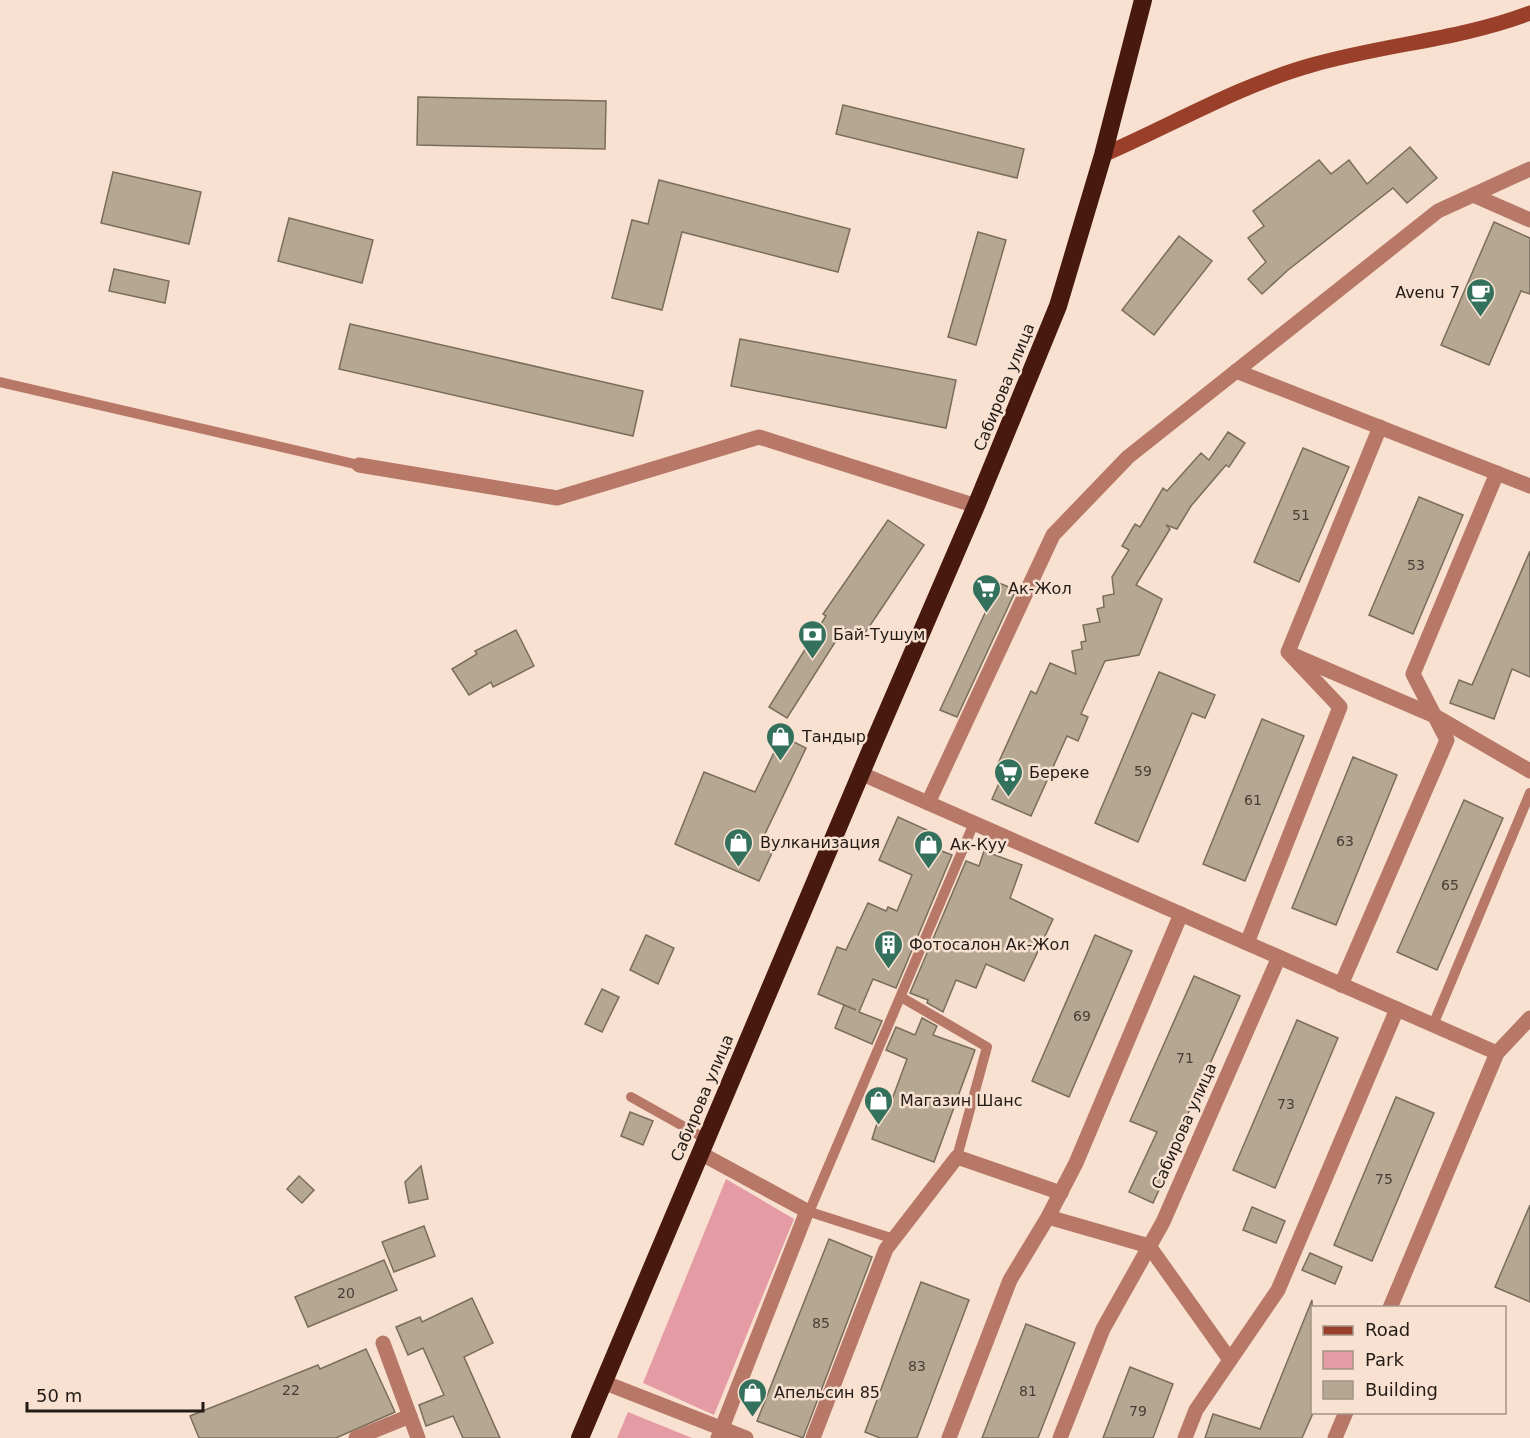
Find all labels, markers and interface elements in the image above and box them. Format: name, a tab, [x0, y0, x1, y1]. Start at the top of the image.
cafe icon: Avenu 7	[1465, 276, 1497, 318]
place label: Avenu 7	[1395, 283, 1460, 302]
street label: Сабирова улица	[970, 320, 1038, 454]
house number: 51	[1292, 507, 1310, 523]
house number: 53	[1407, 557, 1425, 573]
supermarket icon: Ак-Жол	[971, 572, 1003, 614]
place label: Ак-Жол	[1008, 579, 1072, 598]
bank icon: Бай-Тушум	[796, 618, 828, 660]
place label: Бай-Тушум	[833, 625, 925, 644]
shop icon: Тандыр	[765, 720, 797, 762]
place label: Тандыр	[801, 727, 866, 746]
supermarket icon: Береке	[992, 756, 1024, 798]
place label: Береке	[1029, 763, 1089, 782]
house number: 59	[1134, 763, 1152, 779]
house number: 61	[1244, 792, 1262, 808]
shop icon: Вулканизация	[723, 826, 755, 868]
shop icon: Ак-Куу	[913, 828, 945, 870]
place label: Вулканизация	[760, 833, 880, 852]
house number: 63	[1336, 833, 1354, 849]
place label: Ак-Куу	[950, 835, 1007, 854]
house number: 65	[1441, 877, 1459, 893]
building icon: Фотосалон Ак-Жол	[872, 928, 904, 970]
place label: Фотосалон Ак-Жол	[909, 935, 1069, 954]
house number: 69	[1073, 1008, 1091, 1024]
street label: Сабирова улица	[667, 1032, 737, 1164]
house number: 71	[1176, 1050, 1194, 1066]
street label: Сабирова улица	[1148, 1060, 1220, 1192]
shop icon: Магазин Шанс	[863, 1084, 895, 1126]
place label: Магазин Шанс	[900, 1091, 1022, 1110]
house number: 73	[1277, 1096, 1295, 1112]
house number: 75	[1375, 1171, 1393, 1187]
house number: 20	[337, 1285, 355, 1301]
legend	[1311, 1306, 1506, 1414]
house number: 85	[812, 1315, 830, 1331]
text: Road	[1365, 1319, 1410, 1340]
text: Park	[1365, 1349, 1404, 1370]
house number: 83	[908, 1358, 926, 1374]
scale bar	[27, 1375, 202, 1413]
shop icon: Апельсин 85	[737, 1376, 769, 1418]
text: Building	[1365, 1379, 1438, 1400]
house number: 22	[282, 1382, 300, 1398]
place label: Апельсин 85	[774, 1383, 880, 1402]
house number: 81	[1019, 1383, 1037, 1399]
text: 50 m	[36, 1385, 82, 1406]
house number: 79	[1129, 1403, 1147, 1419]

